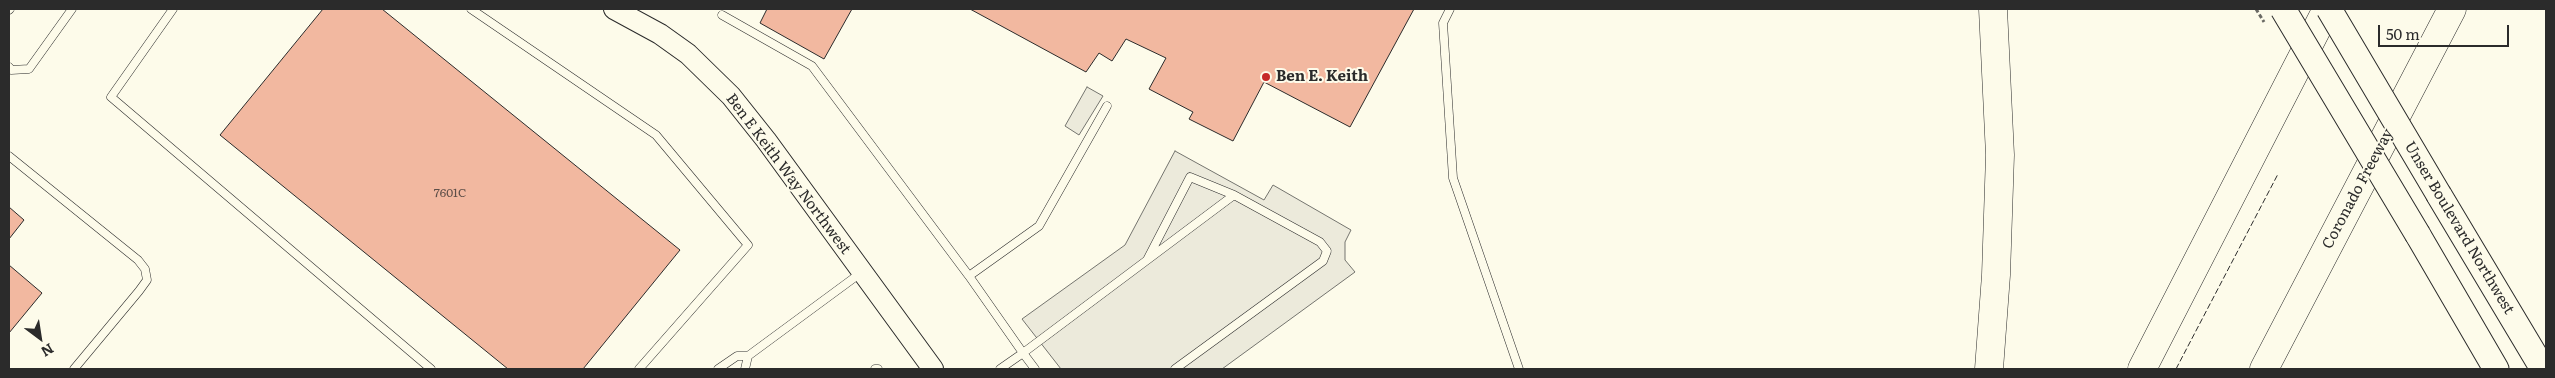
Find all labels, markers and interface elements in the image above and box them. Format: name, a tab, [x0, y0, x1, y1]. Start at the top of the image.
scale bar	[2380, 15, 2511, 47]
text: 50 m	[2386, 22, 2420, 45]
place label: Ben E. Keith	[1276, 68, 1368, 86]
marker: Ben E. Keith	[1260, 71, 1272, 83]
street label: Ben E Keith Way Northwest	[722, 90, 854, 258]
street label: Coronado Freeway	[2319, 126, 2397, 252]
street label: Unser Boulevard Northwest	[2400, 138, 2518, 318]
house number: 7601C	[434, 186, 466, 200]
north arrow	[15, 313, 65, 363]
text: N	[38, 339, 58, 362]

